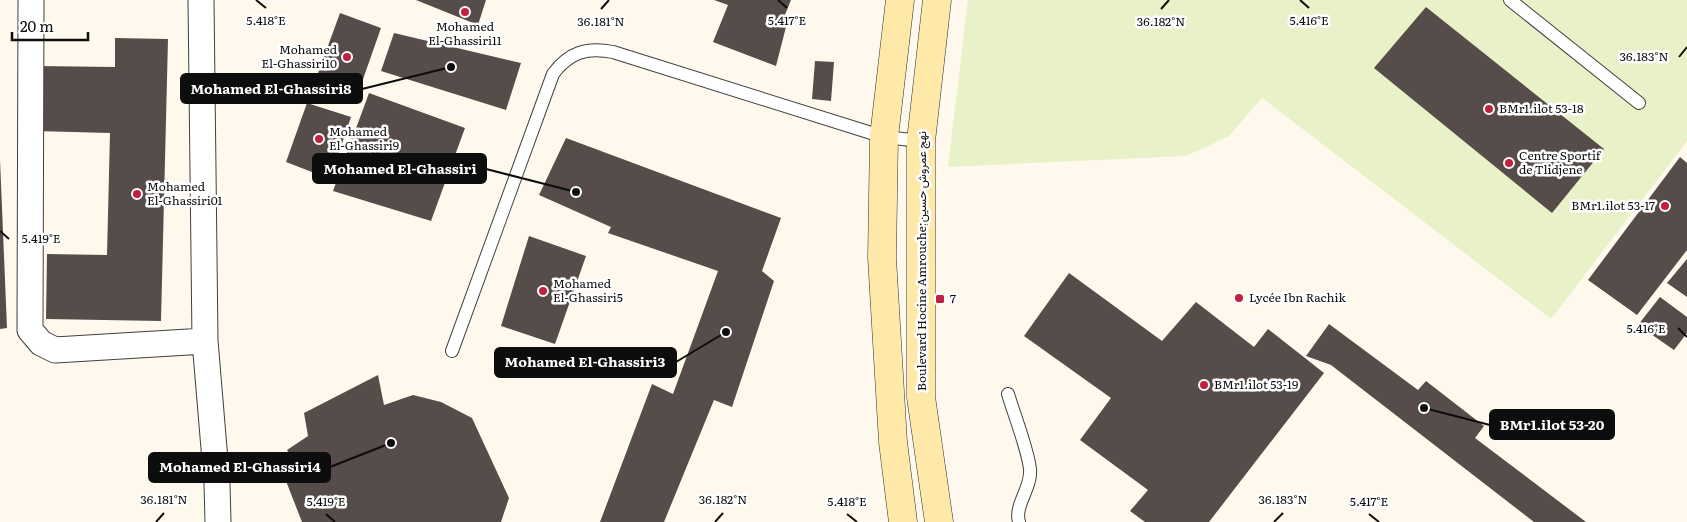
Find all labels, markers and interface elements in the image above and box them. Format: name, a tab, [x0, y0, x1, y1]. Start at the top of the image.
marker: Mohamed El-Ghassiri11	[459, 6, 471, 18]
scale bar	[12, 10, 89, 42]
text: 5.418°E	[246, 11, 286, 29]
text: 5.417°E	[768, 11, 807, 29]
text: 5.416°E	[1289, 11, 1329, 29]
text: 36.181°N	[577, 12, 625, 30]
text: 36.182°N	[1137, 12, 1185, 30]
text: 20 m	[20, 14, 54, 37]
place label: Mohamed El-Ghassiri11	[428, 17, 502, 49]
place label: Mohamed El-Ghassiri10	[262, 40, 338, 72]
text: 36.183°N	[1620, 47, 1668, 65]
marker: Mohamed El-Ghassiri10	[341, 51, 353, 63]
callout: Mohamed El-Ghassiri8	[181, 74, 362, 103]
text: Mohamed El-Ghassiri8	[190, 78, 352, 98]
place label: BMr1.ilot 53-18	[1499, 99, 1584, 117]
marker: BMr1.ilot 53-18	[1483, 103, 1495, 115]
place label: Mohamed El-Ghassiri9	[329, 122, 399, 154]
street label: Boulevard Hocine Amrouche;نهج عمروش حسين	[912, 131, 931, 391]
marker: Mohamed El-Ghassiri9	[313, 133, 325, 145]
place label: Centre Sportif de Tlidjene	[1519, 146, 1602, 178]
callout: Mohamed El-Ghassiri	[313, 154, 486, 183]
marker: Centre Sportif de Tlidjene	[1503, 157, 1515, 169]
text: Mohamed El-Ghassiri	[324, 158, 477, 178]
place label: Mohamed El-Ghassiri01	[147, 177, 223, 209]
marker: Mohamed El-Ghassiri01	[131, 188, 143, 200]
place label: BMr1.ilot 53-17	[1571, 196, 1655, 214]
marker: BMr1.ilot 53-17	[1659, 200, 1671, 212]
text: 5.419°E	[22, 229, 61, 247]
place label: Mohamed El-Ghassiri5	[553, 274, 623, 306]
marker: Mohamed El-Ghassiri5	[537, 285, 549, 297]
place label: Lycée Ibn Rachik	[1249, 288, 1346, 306]
place label: 7	[950, 289, 956, 307]
marker: Lycée Ibn Rachik	[1233, 292, 1245, 304]
marker: 7	[934, 293, 946, 305]
text: 5.416°E	[1626, 319, 1666, 337]
callout: Mohamed El-Ghassiri3	[495, 348, 676, 377]
text: Mohamed El-Ghassiri3	[505, 351, 666, 371]
place label: BMr1.ilot 53-19	[1214, 375, 1298, 393]
marker: BMr1.ilot 53-19	[1198, 379, 1210, 391]
callout: BMr1.ilot 53-20	[1490, 410, 1614, 439]
text: BMr1.ilot 53-20	[1500, 414, 1605, 434]
callout: Mohamed El-Ghassiri4	[149, 453, 330, 482]
text: Mohamed El-Ghassiri4	[159, 456, 321, 476]
text: 36.181°N	[140, 490, 188, 508]
text: 36.182°N	[699, 490, 747, 508]
text: 36.183°N	[1259, 490, 1307, 508]
text: 5.419°E	[307, 492, 346, 510]
text: 5.418°E	[827, 492, 867, 510]
text: 5.417°E	[1350, 492, 1389, 510]

